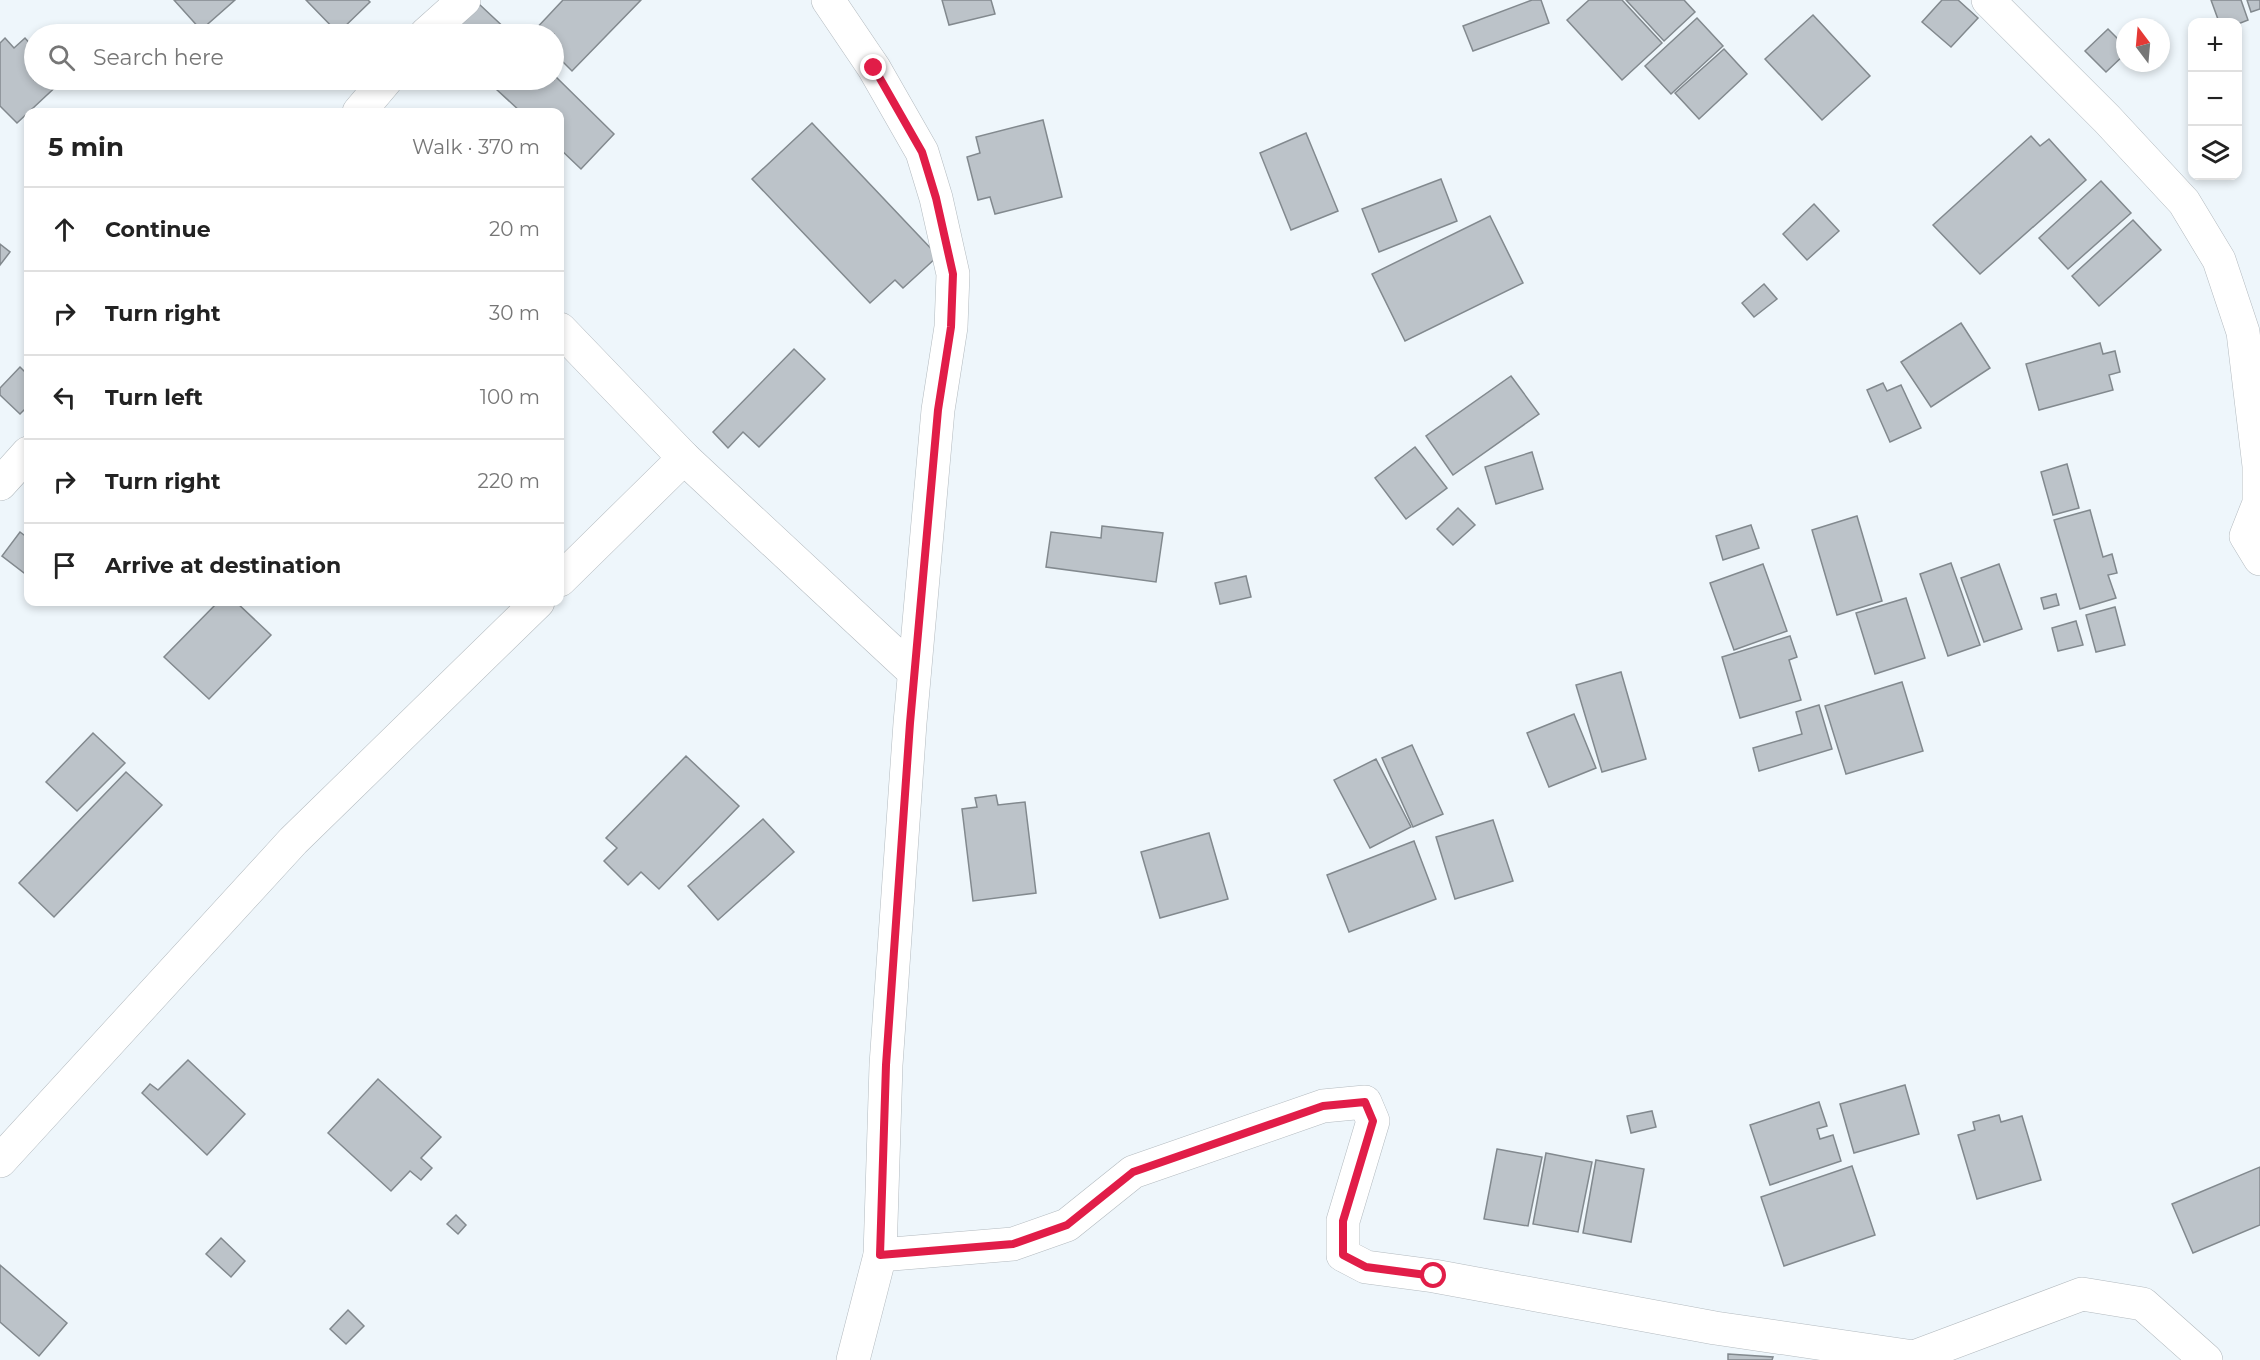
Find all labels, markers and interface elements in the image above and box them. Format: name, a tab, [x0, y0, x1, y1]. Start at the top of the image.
north arrow	[2116, 18, 2170, 72]
map controls	[2188, 18, 2242, 180]
button: +	[2188, 18, 2242, 72]
search box	[24, 24, 564, 90]
icon: search	[45, 41, 78, 74]
text: Search here	[93, 44, 224, 71]
route end	[860, 54, 886, 80]
button: −	[2188, 72, 2242, 126]
button: layers	[2188, 126, 2242, 180]
text: 5 min	[48, 131, 124, 163]
text: Walk · 370 m	[412, 135, 540, 159]
icon: ahead	[48, 213, 81, 246]
text: Continue	[105, 216, 211, 243]
text: 20 m	[489, 217, 540, 241]
icon: right	[48, 297, 81, 330]
text: Turn right	[105, 300, 220, 327]
text: 30 m	[489, 301, 540, 325]
icon: left	[48, 381, 81, 414]
text: Turn left	[105, 384, 203, 411]
text: 100 m	[480, 385, 540, 409]
icon: right	[48, 465, 81, 498]
text: Turn right	[105, 468, 220, 495]
text: 220 m	[478, 469, 540, 493]
icon: arrive	[48, 549, 81, 582]
text: Arrive at destination	[105, 552, 341, 579]
route start	[1420, 1262, 1446, 1288]

